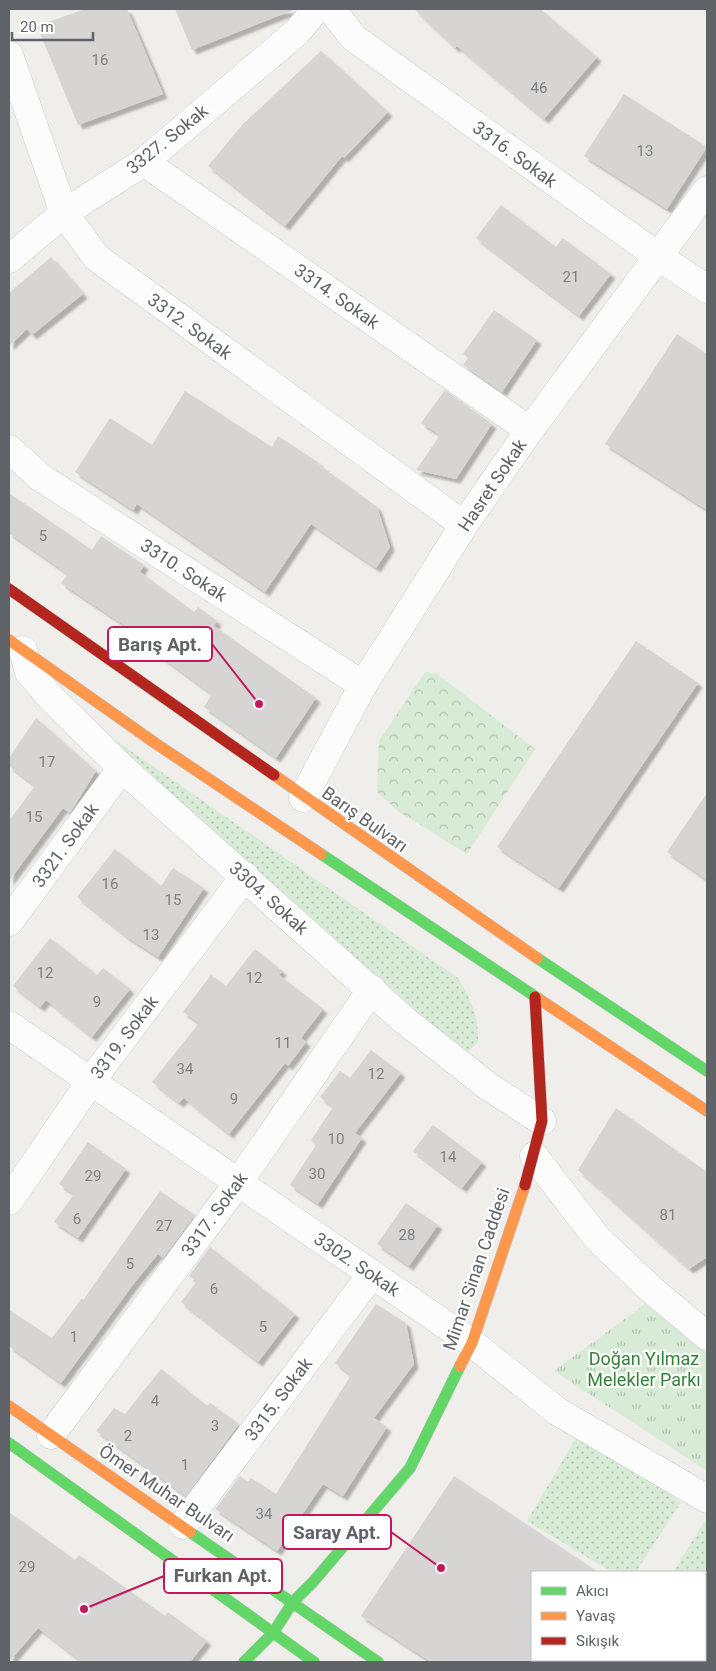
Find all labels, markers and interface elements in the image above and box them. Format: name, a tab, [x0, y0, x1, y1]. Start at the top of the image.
scale bar	[12, 10, 94, 42]
text: 20 m	[20, 18, 54, 36]
house number: 16	[92, 51, 108, 69]
house number: 46	[531, 79, 547, 97]
street label: 3327. Sokak	[122, 99, 213, 178]
street label: 3316. Sokak	[469, 117, 562, 192]
house number: 13	[637, 142, 653, 160]
street label: 3314. Sokak	[291, 259, 384, 333]
house number: 21	[563, 268, 579, 286]
street label: 3312. Sokak	[144, 289, 237, 364]
street label: Hasret Sokak	[453, 434, 531, 535]
house number: 5	[39, 527, 47, 545]
street label: 3310. Sokak	[137, 534, 232, 606]
callout: Barış Apt.	[108, 627, 212, 661]
text: Barış Apt.	[118, 633, 202, 656]
house number: 17	[39, 753, 55, 771]
street label: Barış Bulvarı	[318, 782, 412, 856]
street label: 3321. Sokak	[28, 798, 103, 891]
house number: 15	[26, 808, 42, 826]
street label: 3304. Sokak	[225, 857, 313, 939]
house number: 16	[102, 875, 118, 893]
house number: 15	[165, 891, 181, 909]
house number: 13	[143, 926, 159, 944]
house number: 12	[37, 964, 53, 982]
house number: 12	[246, 969, 262, 987]
street label: 3319. Sokak	[86, 991, 163, 1083]
house number: 9	[93, 993, 101, 1011]
house number: 11	[275, 1034, 291, 1052]
house number: 34	[177, 1060, 194, 1078]
house number: 12	[368, 1065, 384, 1083]
house number: 9	[230, 1090, 238, 1108]
house number: 10	[328, 1130, 344, 1148]
house number: 14	[440, 1148, 457, 1166]
house number: 30	[309, 1165, 325, 1183]
house number: 29	[85, 1167, 101, 1185]
street label: 3317. Sokak	[177, 1167, 252, 1260]
street label: Mimar Sinan Caddesi	[438, 1185, 514, 1353]
house number: 81	[660, 1206, 676, 1224]
house number: 6	[73, 1210, 81, 1228]
house number: 27	[156, 1217, 172, 1235]
house number: 28	[399, 1226, 415, 1244]
street label: 3302. Sokak	[310, 1228, 404, 1301]
house number: 5	[126, 1255, 134, 1273]
house number: 6	[210, 1280, 218, 1298]
house number: 5	[259, 1318, 267, 1336]
house number: 1	[70, 1328, 78, 1346]
park label: Doğan Yılmaz Melekler Parkı	[587, 1348, 701, 1390]
street label: 3315. Sokak	[240, 1353, 317, 1445]
house number: 4	[151, 1392, 160, 1410]
house number: 3	[211, 1417, 219, 1435]
house number: 2	[124, 1427, 132, 1445]
street label: Ömer Muhar Bulvarı	[95, 1440, 239, 1546]
house number: 1	[181, 1456, 189, 1474]
house number: 34	[256, 1505, 273, 1523]
callout: Saray Apt.	[283, 1515, 391, 1549]
text: Saray Apt.	[293, 1521, 381, 1544]
house number: 29	[19, 1558, 35, 1576]
callout: Furkan Apt.	[164, 1559, 282, 1593]
text: Furkan Apt.	[174, 1564, 272, 1587]
legend	[531, 1571, 706, 1661]
text: Akıcı	[576, 1582, 609, 1600]
text: Yavaş	[576, 1607, 616, 1625]
text: Sıkışık	[576, 1632, 619, 1650]

